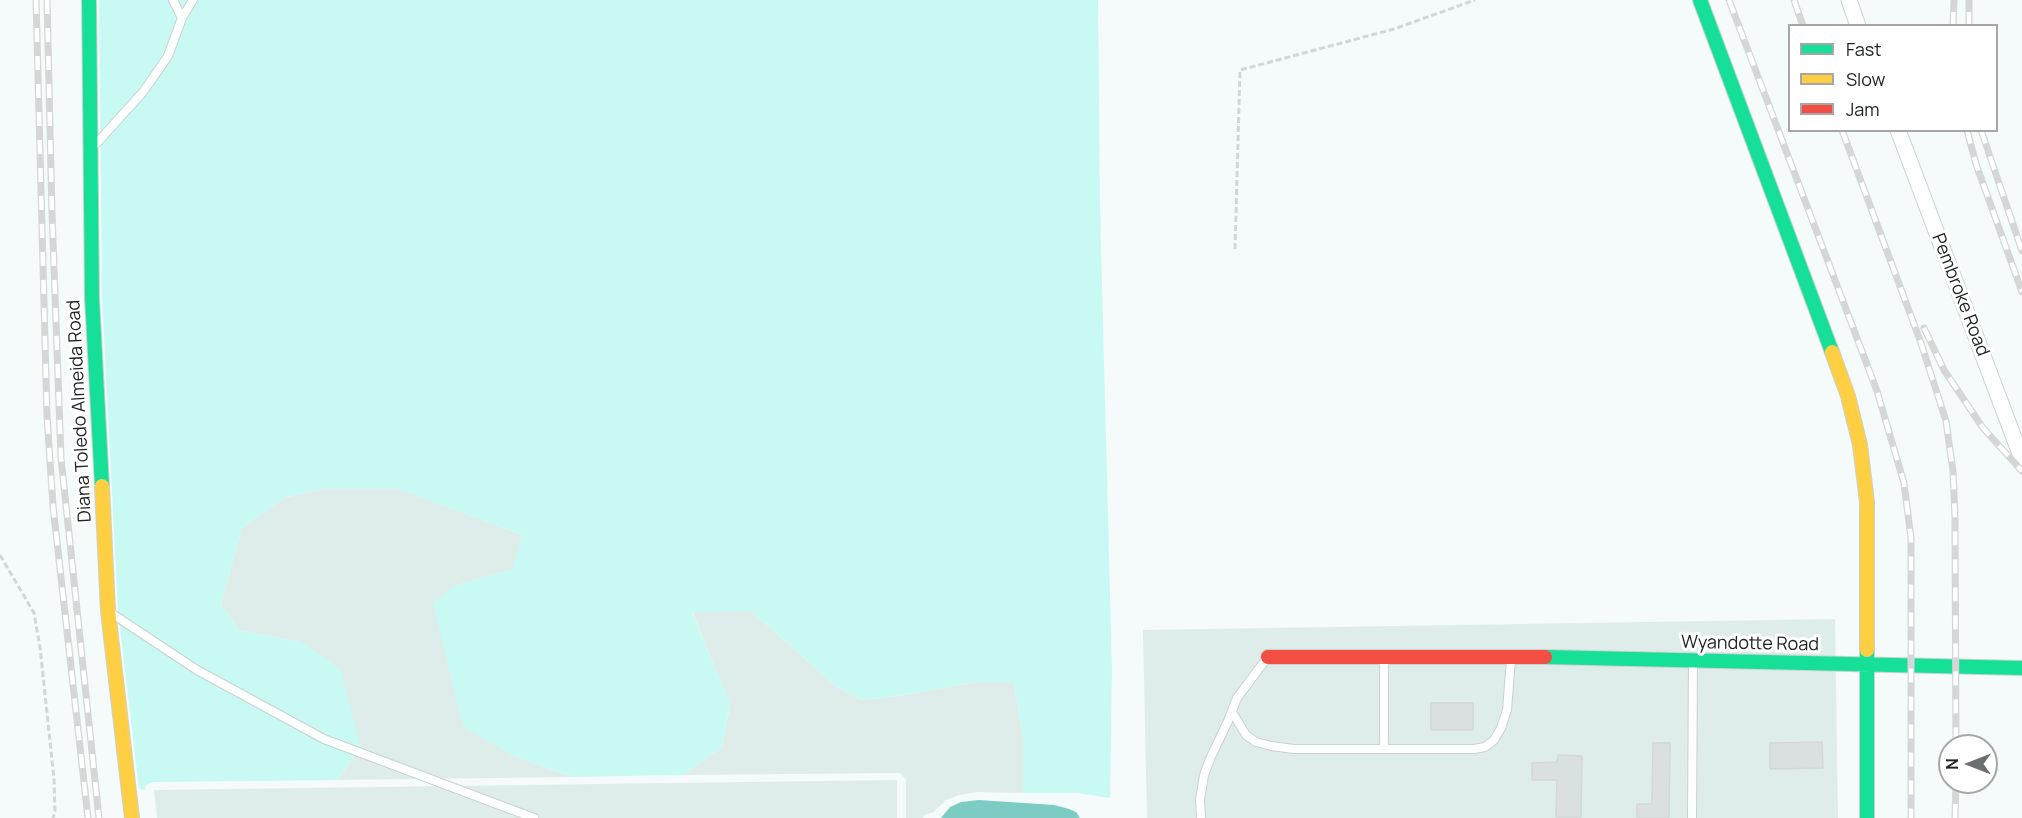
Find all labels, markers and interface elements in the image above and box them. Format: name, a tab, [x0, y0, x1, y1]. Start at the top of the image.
legend	[1788, 24, 1998, 132]
text: Fast	[1846, 37, 1881, 61]
text: Slow	[1846, 67, 1885, 91]
text: Jam	[1846, 97, 1880, 121]
street label: Pembroke Road	[1927, 231, 1993, 359]
street label: Diana Toledo Almeida Road	[63, 299, 97, 523]
street label: Wyandotte Road	[1681, 632, 1819, 656]
north arrow	[1938, 734, 1998, 794]
text: N	[1941, 758, 1963, 770]

